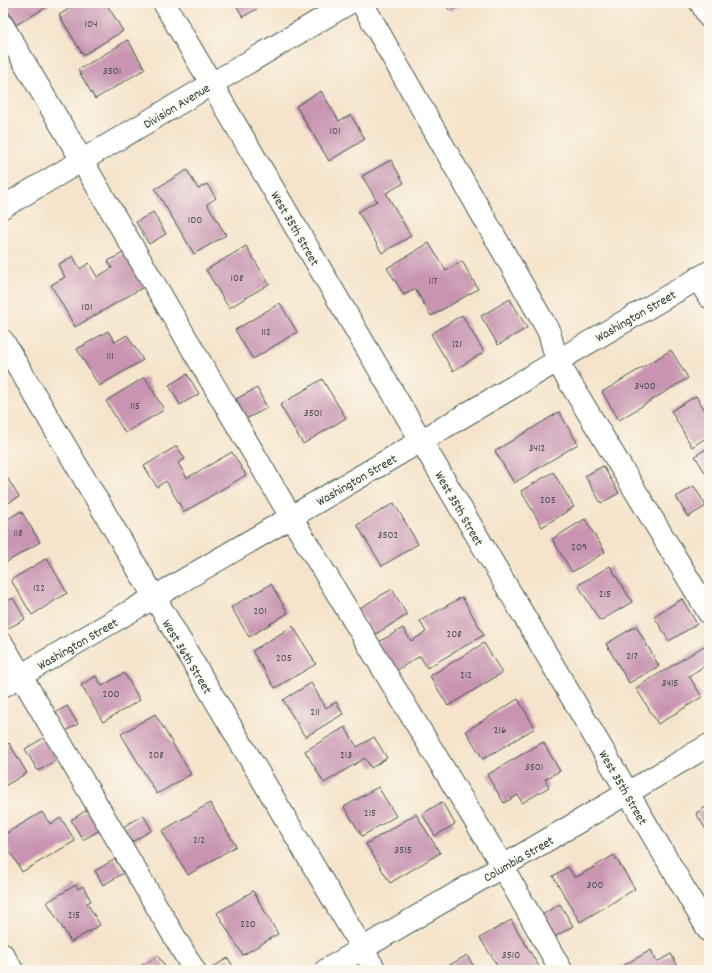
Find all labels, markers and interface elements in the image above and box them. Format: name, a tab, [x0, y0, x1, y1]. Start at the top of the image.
house number: 104	[85, 17, 97, 33]
house number: 3501	[103, 64, 121, 80]
street label: Division Avenue	[140, 80, 215, 135]
house number: 101	[330, 124, 340, 140]
street label: West 35th Street	[265, 188, 323, 270]
house number: 100	[188, 213, 202, 229]
house number: 108	[231, 271, 243, 287]
house number: 117	[428, 274, 438, 290]
street label: Washington Street	[592, 286, 680, 348]
house number: 101	[82, 300, 92, 316]
house number: 112	[261, 325, 271, 341]
house number: 121	[452, 337, 462, 353]
house number: 111	[106, 349, 114, 365]
house number: 3400	[634, 379, 656, 395]
house number: 115	[130, 399, 140, 415]
house number: 3501	[304, 406, 322, 422]
house number: 3412	[529, 441, 546, 457]
street label: Washington Street	[313, 450, 401, 512]
street label: West 35th Street	[429, 468, 487, 550]
house number: 205	[540, 493, 556, 509]
house number: 118	[13, 526, 23, 542]
house number: 3502	[378, 528, 399, 544]
house number: 209	[571, 540, 587, 556]
house number: 122	[33, 581, 45, 597]
house number: 215	[599, 587, 611, 603]
house number: 201	[253, 604, 267, 620]
street label: Washington Street	[34, 614, 122, 676]
street label: West 36th Street	[156, 616, 216, 698]
house number: 208	[446, 627, 462, 643]
house number: 217	[626, 649, 638, 665]
house number: 205	[276, 651, 292, 667]
house number: 212	[460, 668, 472, 684]
house number: 3415	[662, 676, 678, 692]
house number: 200	[103, 687, 119, 703]
house number: 211	[310, 705, 320, 721]
house number: 216	[494, 723, 506, 739]
street label: West 35th Street	[593, 747, 651, 829]
house number: 208	[148, 748, 164, 764]
house number: 213	[340, 748, 352, 764]
house number: 3501	[525, 760, 543, 776]
house number: 215	[364, 806, 376, 822]
street label: Columbia Street	[481, 832, 558, 888]
house number: 212	[193, 833, 205, 849]
house number: 3515	[394, 843, 412, 859]
house number: 300	[587, 878, 603, 894]
house number: 215	[68, 908, 80, 924]
house number: 220	[240, 917, 256, 933]
house number: 3510	[502, 948, 520, 964]

